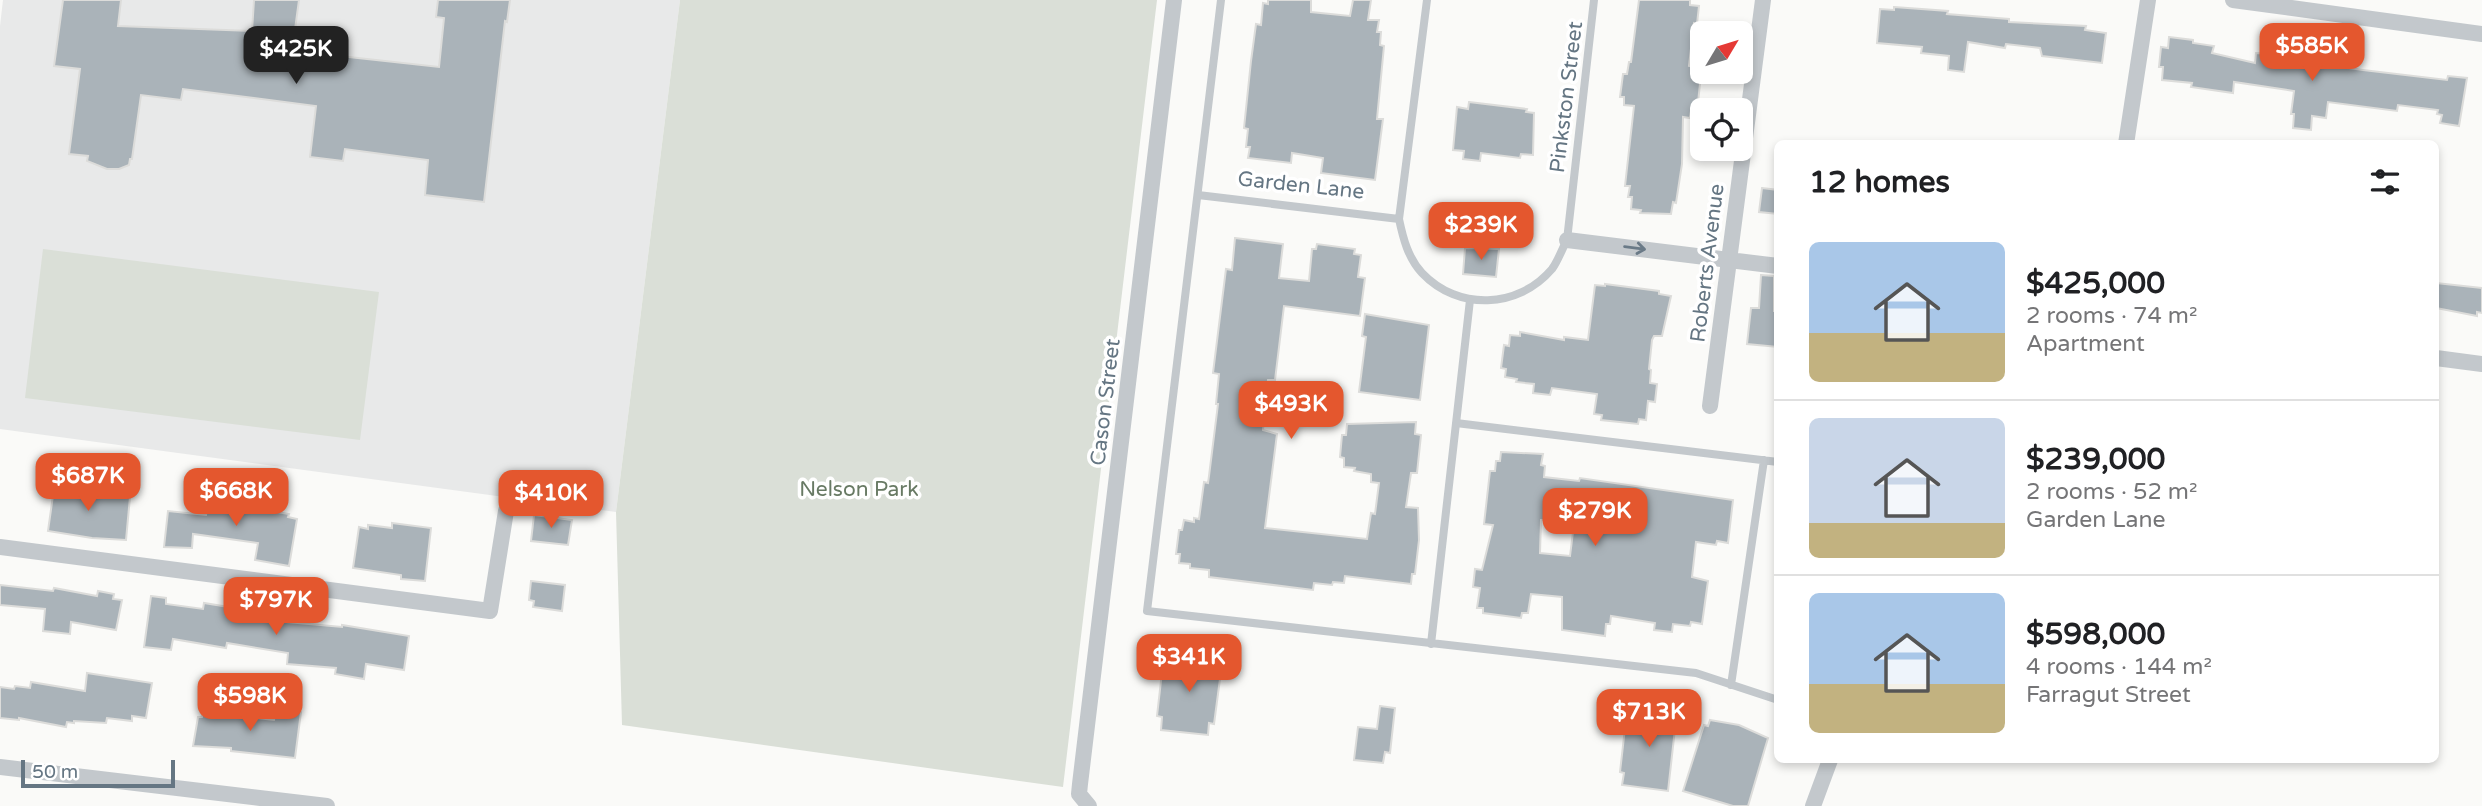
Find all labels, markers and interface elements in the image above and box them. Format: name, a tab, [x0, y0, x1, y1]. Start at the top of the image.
street label: Pinkston Street	[1545, 20, 1588, 174]
north arrow	[1690, 21, 1754, 84]
map controls	[1690, 21, 1753, 161]
pin: $585K	[2263, 24, 2361, 83]
pin: $425K	[247, 27, 345, 86]
text: $585K	[2276, 32, 2348, 60]
text: $425K	[260, 35, 332, 63]
button: locate	[1690, 98, 1753, 161]
icon: filters	[2366, 163, 2404, 201]
text: 12 homes	[1809, 164, 1950, 201]
street label: Garden Lane	[1236, 166, 1366, 205]
street label: Roberts Avenue	[1685, 182, 1730, 344]
pin: $239K	[1432, 202, 1530, 262]
text: $239K	[1445, 211, 1517, 239]
one-way arrow	[1623, 242, 1645, 255]
text: $425,000	[2026, 265, 2165, 302]
icon: home	[1865, 270, 1949, 354]
text: 2 rooms · 74 m²	[2026, 302, 2197, 330]
text: Apartment	[2026, 330, 2145, 358]
street label: Cason Street	[1085, 337, 1126, 467]
pin: $493K	[1242, 382, 1340, 441]
text: $493K	[1255, 390, 1327, 418]
text: $239,000	[2026, 441, 2165, 478]
icon: home	[1865, 446, 1949, 530]
pin: $687K	[39, 454, 137, 513]
text: $687K	[52, 462, 124, 490]
pin: $668K	[187, 468, 285, 528]
pin: $410K	[502, 470, 600, 530]
text: $668K	[200, 477, 272, 505]
park label: Nelson Park	[799, 477, 919, 502]
text: 2 rooms · 52 m²	[2026, 478, 2197, 506]
text: $410K	[515, 479, 587, 507]
pin: $279K	[1546, 489, 1644, 548]
text: $279K	[1559, 497, 1631, 525]
text: Garden Lane	[2026, 506, 2166, 534]
pin: $797K	[227, 578, 325, 637]
text: $797K	[240, 586, 312, 614]
text: $598,000	[2026, 616, 2165, 653]
icon: home	[1865, 621, 1949, 705]
pin: $341K	[1140, 634, 1238, 694]
text: $341K	[1153, 643, 1225, 671]
text: 4 rooms · 144 m²	[2026, 653, 2212, 681]
pin: $598K	[201, 674, 299, 733]
text: Farragut Street	[2026, 681, 2191, 709]
text: $598K	[214, 682, 286, 710]
pin: $713K	[1600, 690, 1698, 749]
text: $713K	[1613, 698, 1685, 726]
scale bar	[21, 757, 175, 789]
text: 50 m	[32, 761, 78, 783]

